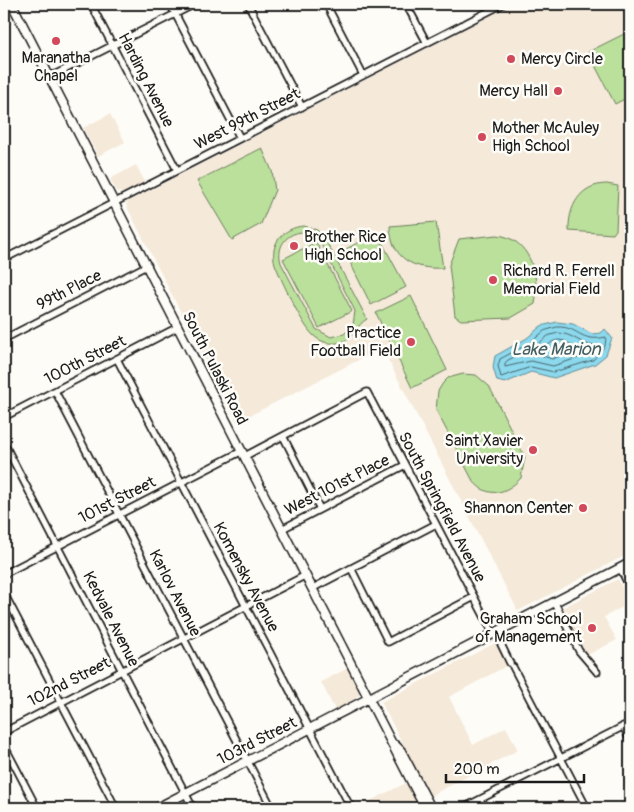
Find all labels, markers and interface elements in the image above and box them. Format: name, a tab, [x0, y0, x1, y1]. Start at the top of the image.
street label: Harding Avenue	[114, 29, 178, 131]
marker: Maranatha Chapel	[50, 35, 62, 47]
place label: Maranatha Chapel	[21, 48, 91, 86]
place label: Mercy Circle	[521, 49, 603, 69]
marker: Mercy Circle	[505, 53, 517, 65]
place label: Mercy Hall	[479, 81, 548, 101]
street label: West 99th Street	[191, 84, 304, 154]
marker: Mercy Hall	[552, 85, 564, 97]
place label: Mother McAuley High School	[492, 118, 599, 156]
marker: Mother McAuley High School	[476, 131, 488, 143]
place label: Brother Rice High School	[304, 227, 386, 265]
marker: Brother Rice High School	[288, 240, 300, 252]
place label: Richard R. Ferrell Memorial Field	[503, 261, 615, 299]
street label: 99th Place	[33, 265, 105, 315]
marker: Richard R. Ferrell Memorial Field	[487, 274, 499, 286]
street label: South Pulaski Road	[178, 308, 252, 428]
place label: Practice Football Field	[310, 323, 401, 361]
street label: 100th Street	[41, 331, 130, 389]
marker: Practice Football Field	[405, 336, 417, 348]
water label: Lake Marion	[511, 338, 602, 361]
street label: South Springfield Avenue	[394, 428, 490, 586]
place label: Saint Xavier University	[445, 431, 523, 469]
marker: Saint Xavier University	[527, 444, 539, 456]
street label: West 101st Place	[281, 450, 393, 520]
street label: 101st Street	[75, 472, 159, 528]
place label: Shannon Center	[463, 498, 573, 518]
marker: Shannon Center	[577, 502, 589, 514]
street label: Komensky Avenue	[209, 519, 283, 635]
street label: Karlov Avenue	[145, 546, 206, 640]
street label: Kedvale Avenue	[78, 568, 144, 670]
place label: Graham School of Management	[476, 609, 583, 647]
marker: Graham School of Management	[586, 622, 598, 634]
street label: 102nd Street	[24, 652, 114, 711]
street label: 103rd Street	[214, 712, 300, 769]
scale bar	[446, 752, 584, 784]
text: 200 m	[454, 760, 499, 779]

